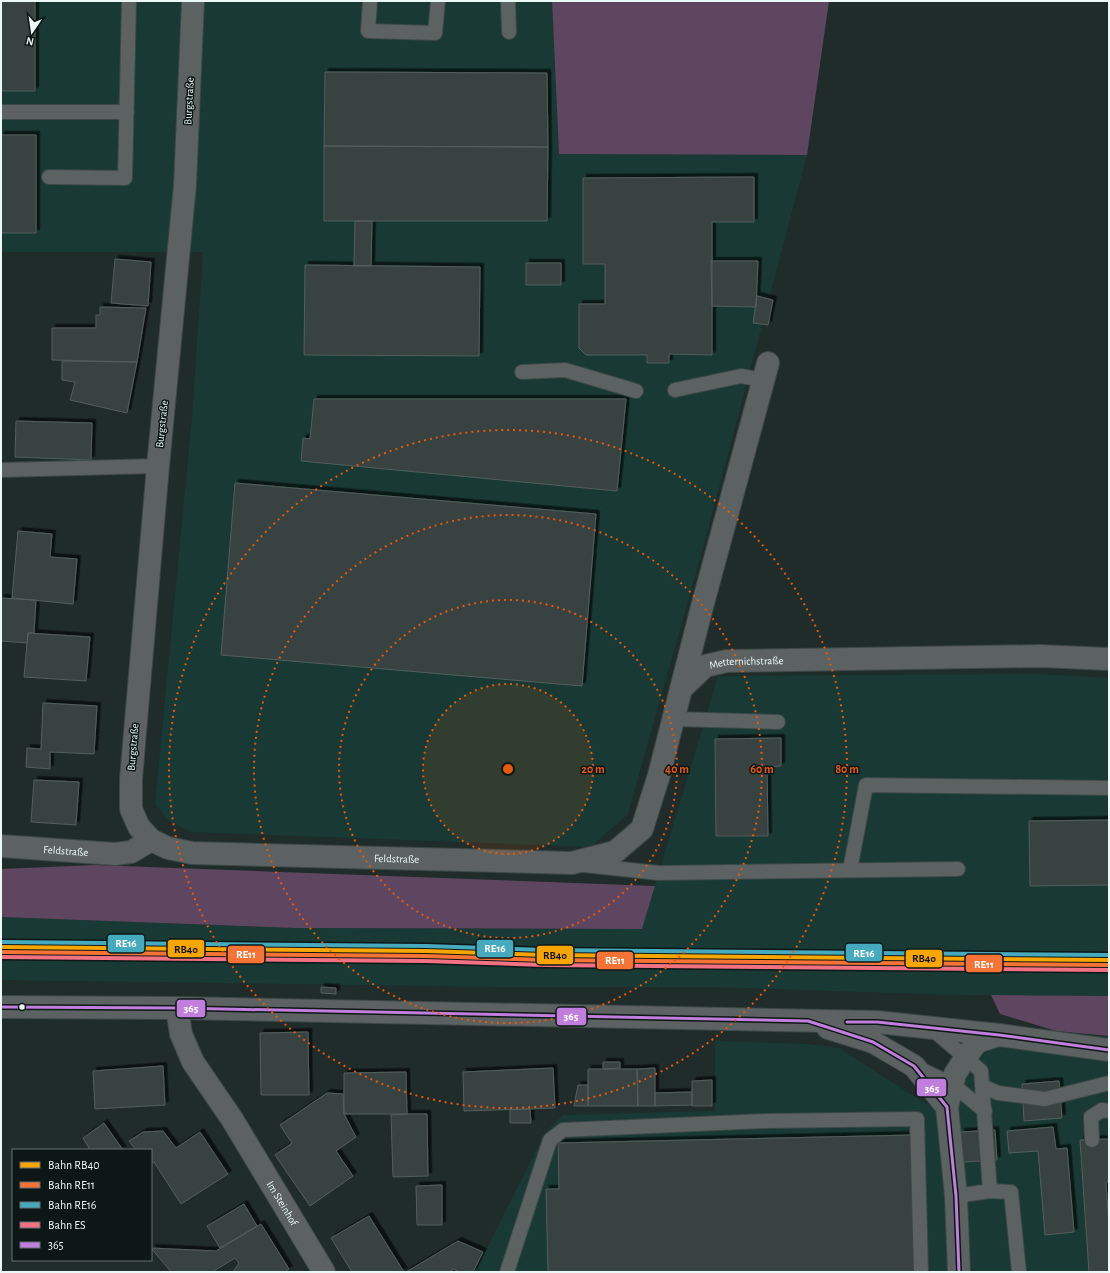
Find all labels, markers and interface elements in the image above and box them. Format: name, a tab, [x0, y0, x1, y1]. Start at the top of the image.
north arrow	[12, 12, 52, 52]
text: N	[25, 35, 35, 47]
street label: Burgstraße	[182, 77, 196, 125]
street label: Burgstraße	[154, 400, 170, 448]
street label: Metternichstraße	[708, 655, 784, 670]
street label: Burgstraße	[125, 723, 141, 771]
centre of rings	[501, 762, 515, 776]
text: 20 m	[581, 763, 605, 775]
text: 40 m	[665, 763, 689, 775]
text: 60 m	[750, 763, 774, 775]
text: 80 m	[835, 763, 859, 775]
street label: Feldstraße	[43, 843, 89, 858]
street label: Feldstraße	[374, 852, 419, 864]
line badge: RE16	[107, 934, 145, 953]
text: RE16	[115, 938, 137, 949]
line badge: RB40	[167, 939, 205, 958]
line badge: RE16	[476, 939, 514, 958]
text: RE16	[484, 943, 506, 954]
line badge: RE16	[845, 943, 883, 962]
text: RB40	[174, 944, 198, 955]
line badge: RE11	[227, 945, 265, 964]
line badge: RB40	[536, 945, 574, 965]
text: RE16	[853, 948, 875, 959]
text: RE11	[236, 949, 256, 960]
line badge: RB40	[905, 949, 943, 968]
text: RB40	[543, 950, 567, 961]
line badge: RE11	[596, 951, 634, 970]
text: RB40	[912, 953, 936, 964]
line badge: RE11	[965, 954, 1003, 973]
text: RE11	[605, 955, 625, 966]
text: RE11	[974, 959, 994, 970]
line badge: 365	[176, 999, 206, 1018]
unlabelled marker	[17, 1002, 27, 1012]
text: 365	[184, 1003, 199, 1014]
line badge: 365	[556, 1007, 587, 1026]
text: 365	[564, 1011, 579, 1022]
line badge: 365	[916, 1078, 947, 1097]
text: 365	[925, 1083, 940, 1094]
legend	[12, 1149, 152, 1261]
text: Bahn RB40	[48, 1159, 100, 1171]
text: Bahn RE11	[48, 1179, 95, 1191]
street label: Im Steinhof	[265, 1179, 300, 1228]
text: Bahn RE16	[48, 1199, 97, 1211]
text: Bahn ES	[48, 1219, 86, 1231]
text: 365	[48, 1239, 64, 1251]

